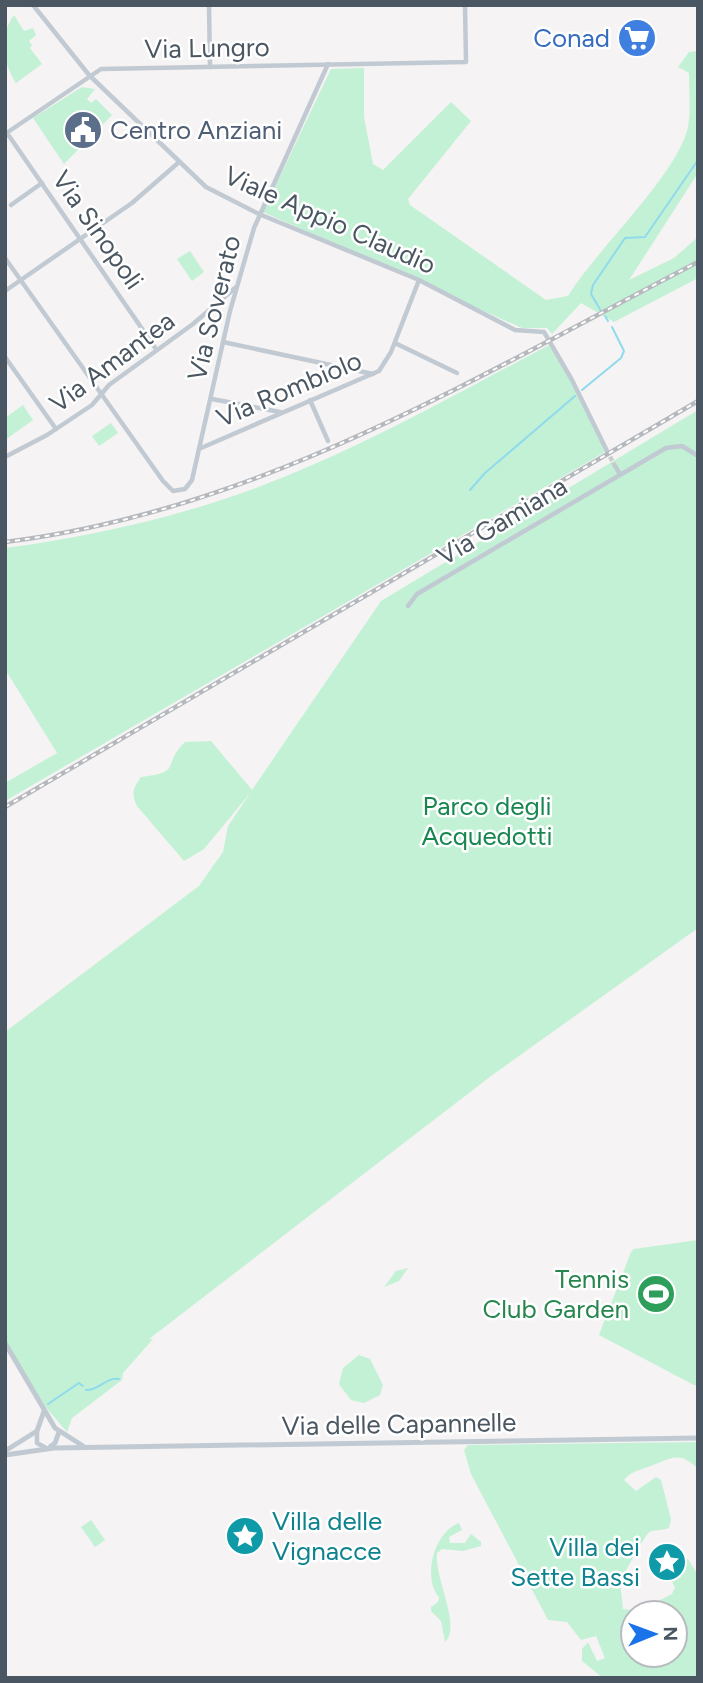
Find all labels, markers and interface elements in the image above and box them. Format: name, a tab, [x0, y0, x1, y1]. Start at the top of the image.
supermarket icon: Conad	[616, 17, 658, 59]
place label: Conad	[533, 22, 610, 54]
street label: Via Lungro	[144, 31, 270, 65]
public building icon: Centro Anziani	[62, 109, 104, 151]
place label: Centro Anziani	[110, 114, 282, 146]
street label: Viale Appio Claudio	[219, 159, 441, 281]
street label: Via Sinopoli	[45, 164, 151, 296]
street label: Via Soverato	[180, 232, 248, 384]
street label: Via Amantea	[43, 305, 181, 419]
street label: Via Rombiolo	[212, 344, 366, 434]
street label: Via Gamiana	[431, 470, 573, 572]
park label: Parco degli Acquedotti	[421, 790, 553, 852]
place label: Tennis Club Garden	[483, 1263, 629, 1325]
sports icon: Tennis Club Garden	[635, 1273, 677, 1315]
street label: Via delle Capannelle	[281, 1406, 517, 1442]
place label: Villa delle Vignacce	[272, 1505, 382, 1567]
place icon: Villa delle Vignacce	[224, 1515, 266, 1557]
place label: Villa dei Sette Bassi	[510, 1531, 640, 1593]
place icon: Villa dei Sette Bassi	[646, 1541, 688, 1583]
north arrow	[619, 1599, 689, 1669]
text: N	[659, 1626, 682, 1641]

